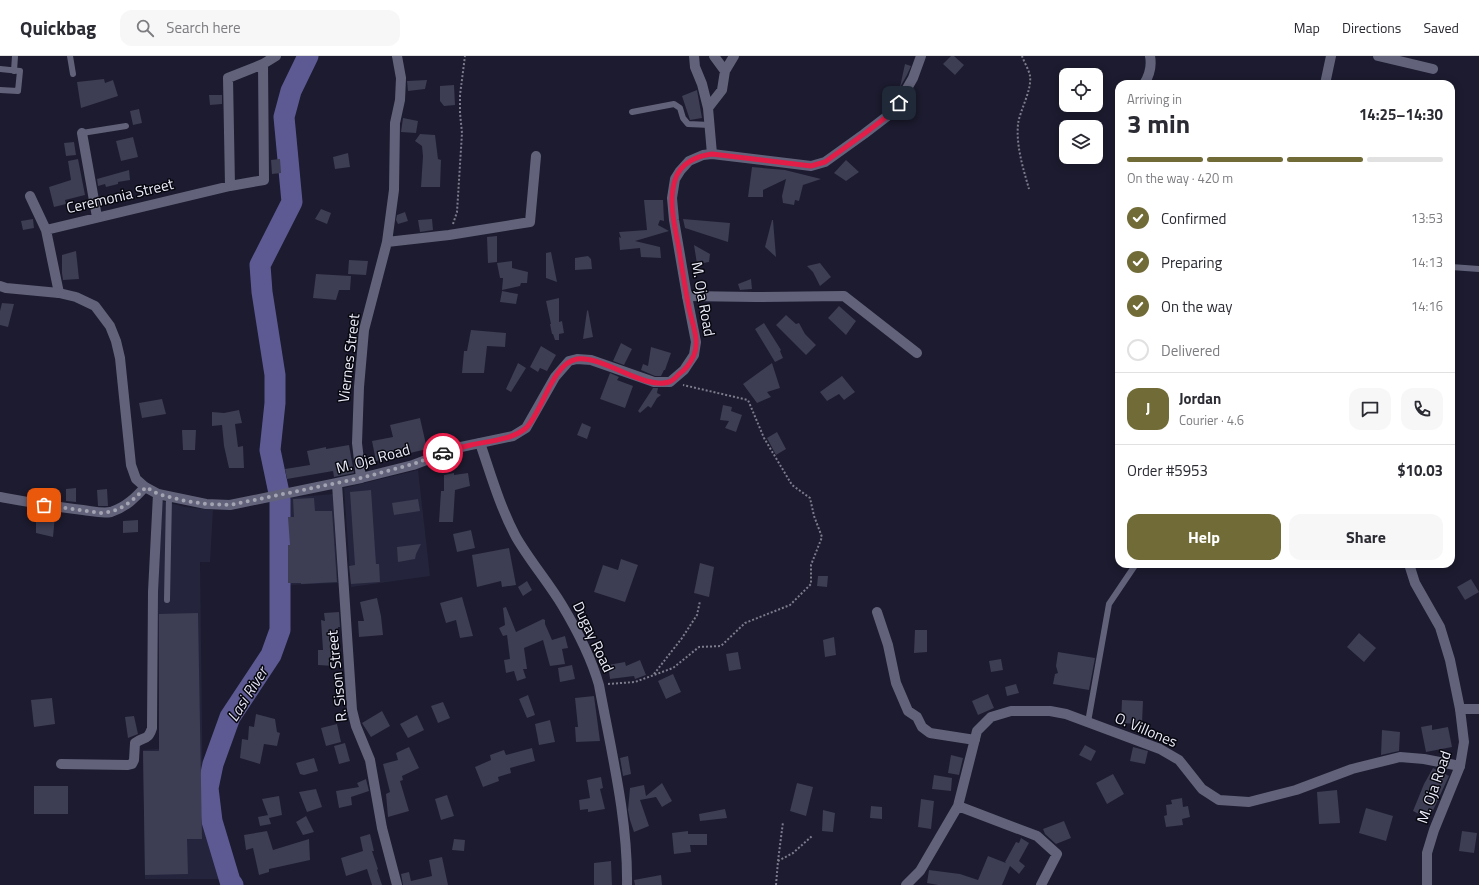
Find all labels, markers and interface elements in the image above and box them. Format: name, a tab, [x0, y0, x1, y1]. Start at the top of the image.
search box	[120, 10, 400, 46]
text: Quickbag	[20, 13, 96, 42]
text: Search here	[166, 16, 241, 39]
icon: search	[134, 17, 156, 39]
text: Map	[1294, 17, 1320, 38]
text: Directions	[1342, 17, 1401, 38]
text: Saved	[1423, 17, 1459, 38]
map controls	[1059, 68, 1103, 164]
button: locate	[1059, 68, 1103, 112]
pin	[882, 86, 916, 120]
text: Arriving in	[1127, 89, 1182, 109]
icon: home	[888, 92, 910, 114]
text: 14:25–14:30	[1359, 103, 1443, 126]
text: 3 min	[1127, 104, 1190, 143]
button: layers	[1059, 120, 1103, 164]
text: On the way · 420 m	[1127, 168, 1233, 188]
street label: Ceremonia Street	[64, 172, 177, 219]
icon: check	[1127, 207, 1149, 229]
text: Confirmed	[1161, 207, 1226, 230]
text: 13:53	[1411, 208, 1443, 228]
icon: check	[1127, 251, 1149, 273]
text: Preparing	[1161, 251, 1222, 274]
text: 14:13	[1411, 252, 1443, 272]
street label: M. Oja Road	[686, 260, 721, 338]
icon: check	[1127, 295, 1149, 317]
text: On the way	[1161, 295, 1233, 318]
text: 14:16	[1411, 296, 1443, 316]
street label: Viernes Street	[332, 311, 365, 404]
text: Delivered	[1161, 339, 1220, 362]
text: Jordan	[1179, 387, 1221, 410]
button: chat	[1349, 388, 1391, 430]
button: phone	[1401, 388, 1443, 430]
text: J	[1146, 397, 1150, 420]
text: Courier · 4.6	[1179, 410, 1244, 430]
courier	[423, 433, 463, 473]
street label: M. Oja Road	[333, 438, 412, 479]
icon: car	[432, 442, 454, 464]
text: Order #5953	[1127, 459, 1208, 482]
text: $10.03	[1397, 459, 1443, 482]
pin	[27, 488, 61, 522]
icon: bag	[33, 494, 55, 516]
button: Help	[1127, 514, 1281, 560]
button: Share	[1289, 514, 1443, 560]
street label: Dugay Road	[567, 598, 620, 676]
street label: R. Sison Street	[320, 628, 353, 723]
water label: Lasi River	[221, 660, 274, 726]
street label: O. Villones	[1111, 706, 1181, 753]
street label: M. Oja Road	[1410, 747, 1457, 826]

